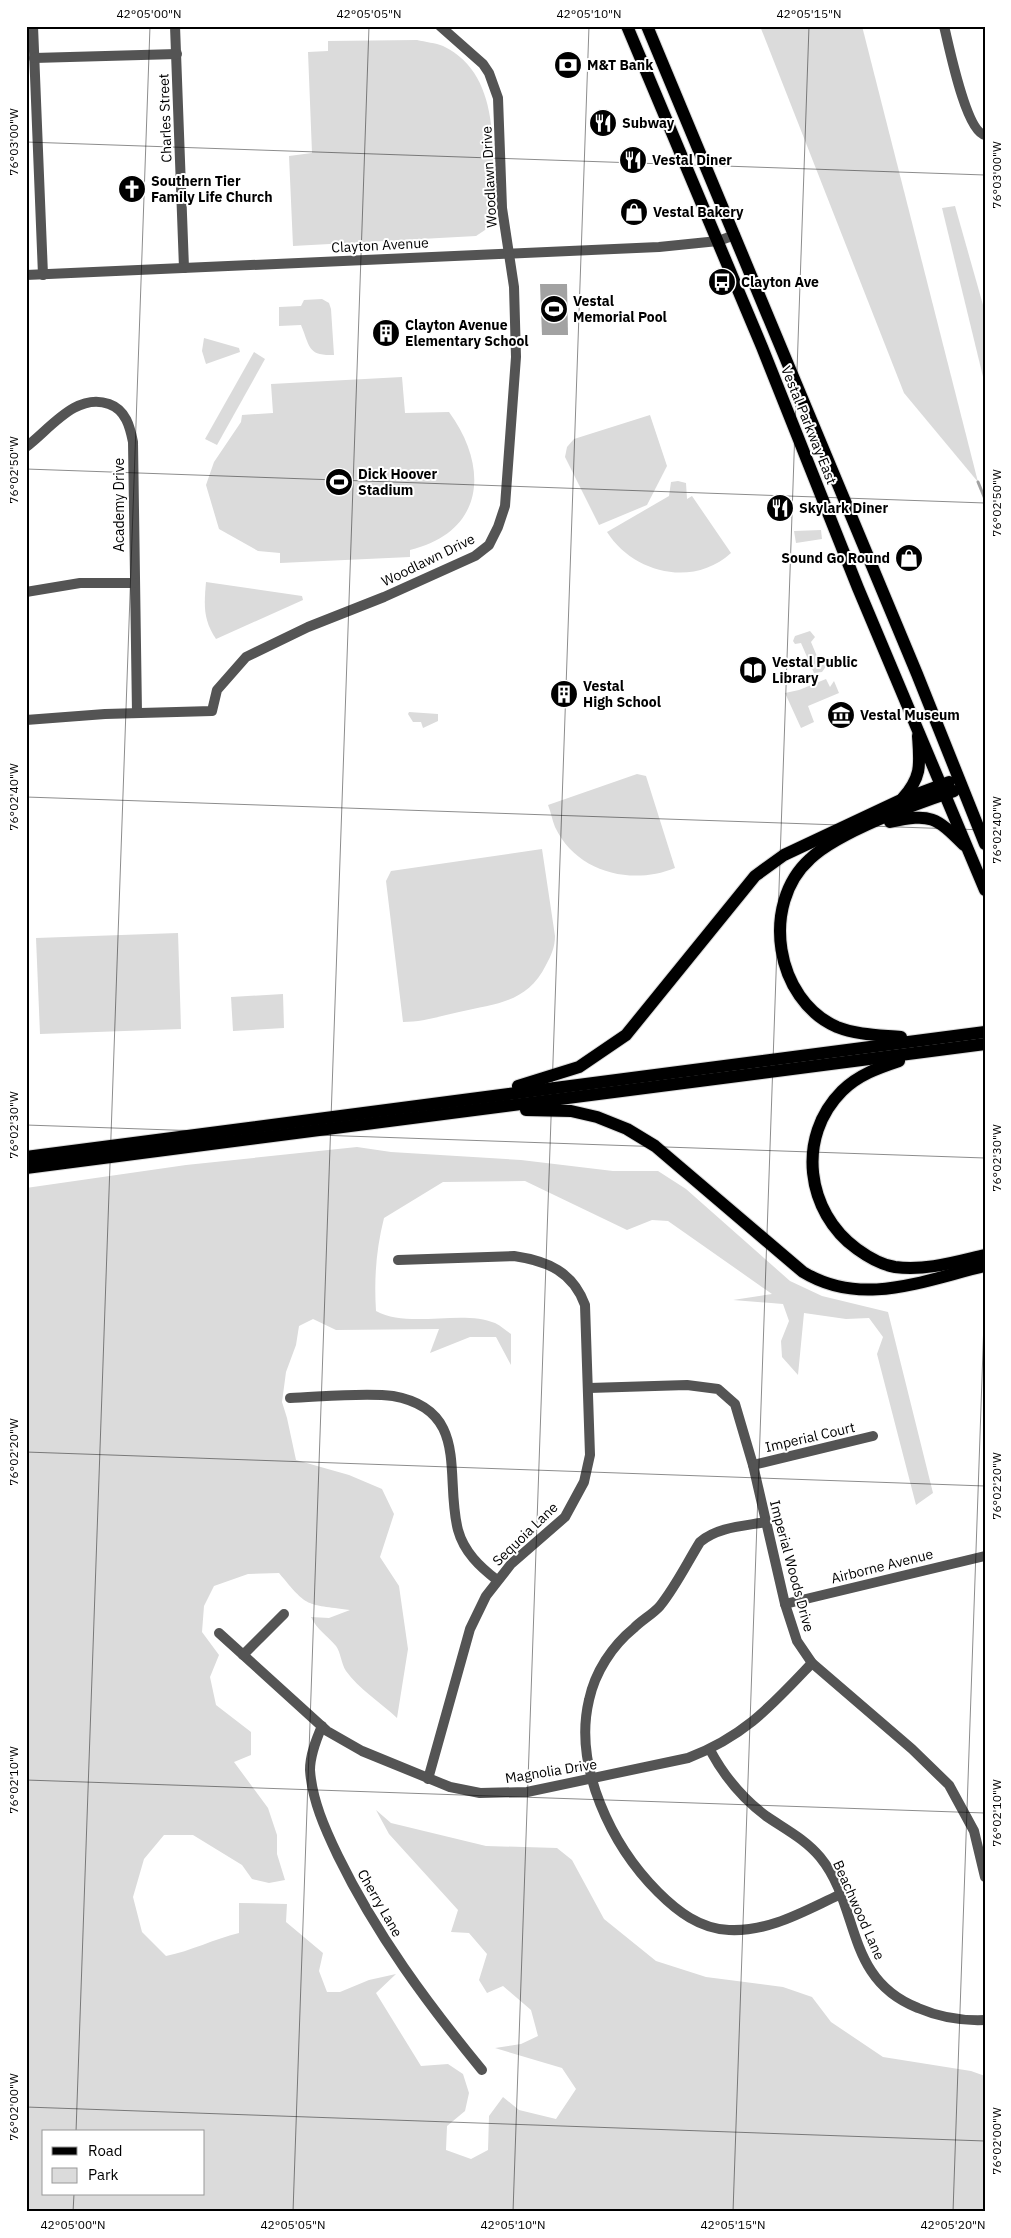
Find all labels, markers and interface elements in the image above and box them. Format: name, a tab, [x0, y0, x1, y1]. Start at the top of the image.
text: 42°05'00"N	[116, 6, 182, 21]
text: 42°05'05"N	[336, 6, 402, 21]
text: 42°05'10"N	[556, 6, 622, 21]
text: 42°05'15"N	[776, 6, 842, 21]
bank icon: M&T Bank	[553, 50, 583, 80]
place label: M&T Bank	[587, 56, 654, 74]
street label: Charles Street	[154, 73, 176, 163]
text: 76°03'00"W	[6, 108, 21, 176]
restaurant icon: Subway	[588, 108, 618, 138]
place label: Subway	[622, 114, 675, 132]
street label: Woodlawn Drive	[477, 125, 501, 228]
text: 76°03'00"W	[989, 141, 1004, 209]
restaurant icon: Vestal Diner	[618, 145, 648, 175]
place label: Vestal Diner	[652, 151, 732, 169]
place label: Southern Tier Family Life Church	[151, 172, 273, 206]
church icon: Southern Tier Family Life Church	[117, 174, 147, 204]
shop icon: Vestal Bakery	[619, 197, 649, 227]
place label: Vestal Bakery	[653, 203, 744, 221]
street label: Clayton Avenue	[331, 233, 430, 257]
bus stop icon: Clayton Ave	[707, 267, 737, 297]
place label: Clayton Ave	[741, 273, 819, 291]
place label: Vestal Memorial Pool	[573, 292, 667, 326]
sports icon: Vestal Memorial Pool	[539, 294, 569, 324]
place label: Clayton Avenue Elementary School	[405, 316, 529, 350]
building icon: Clayton Avenue Elementary School	[371, 318, 401, 348]
street label: Vestal Parkway East	[777, 363, 841, 487]
text: 76°02'50"W	[6, 436, 21, 504]
street label: Academy Drive	[110, 458, 128, 552]
place label: Dick Hoover Stadium	[358, 465, 437, 499]
sports icon: Dick Hoover Stadium	[324, 467, 354, 497]
text: 76°02'50"W	[989, 469, 1004, 537]
restaurant icon: Skylark Diner	[765, 493, 795, 523]
place label: Skylark Diner	[799, 499, 888, 517]
street label: Woodlawn Drive	[378, 529, 478, 590]
shop icon: Sound Go Round	[894, 543, 924, 573]
place label: Sound Go Round	[781, 549, 890, 567]
place label: Vestal Public Library	[772, 653, 858, 687]
library icon: Vestal Public Library	[738, 655, 768, 685]
place label: Vestal High School	[583, 677, 661, 711]
building icon: Vestal High School	[549, 679, 579, 709]
museum icon: Vestal Museum	[826, 700, 856, 730]
place label: Vestal Museum	[860, 706, 960, 724]
text: 76°02'40"W	[6, 763, 21, 831]
text: 76°02'40"W	[989, 796, 1004, 864]
text: 76°02'30"W	[6, 1091, 21, 1159]
text: 76°02'30"W	[989, 1124, 1004, 1192]
text: 76°02'20"W	[6, 1418, 21, 1486]
street label: Imperial Court	[763, 1418, 857, 1456]
text: 76°02'20"W	[989, 1452, 1004, 1520]
street label: Sequoia Lane	[488, 1498, 562, 1570]
street label: Imperial Woods Drive	[766, 1498, 818, 1634]
street label: Airborne Avenue	[829, 1545, 935, 1587]
text: 76°02'10"W	[6, 1746, 21, 1814]
street label: Magnolia Drive	[504, 1755, 598, 1787]
text: 76°02'10"W	[989, 1779, 1004, 1847]
street label: Beachwood Lane	[829, 1857, 889, 1963]
street label: Cherry Lane	[353, 1866, 407, 1940]
text: 76°02'00"W	[6, 2073, 21, 2141]
text: 76°02'00"W	[989, 2107, 1004, 2175]
legend	[42, 2130, 205, 2196]
text: Road	[88, 2141, 123, 2160]
text: Park	[88, 2165, 118, 2184]
text: 42°05'00"N	[40, 2217, 106, 2232]
text: 42°05'05"N	[260, 2217, 326, 2232]
text: 42°05'10"N	[480, 2217, 546, 2232]
text: 42°05'15"N	[700, 2217, 766, 2232]
text: 42°05'20"N	[920, 2217, 986, 2232]

